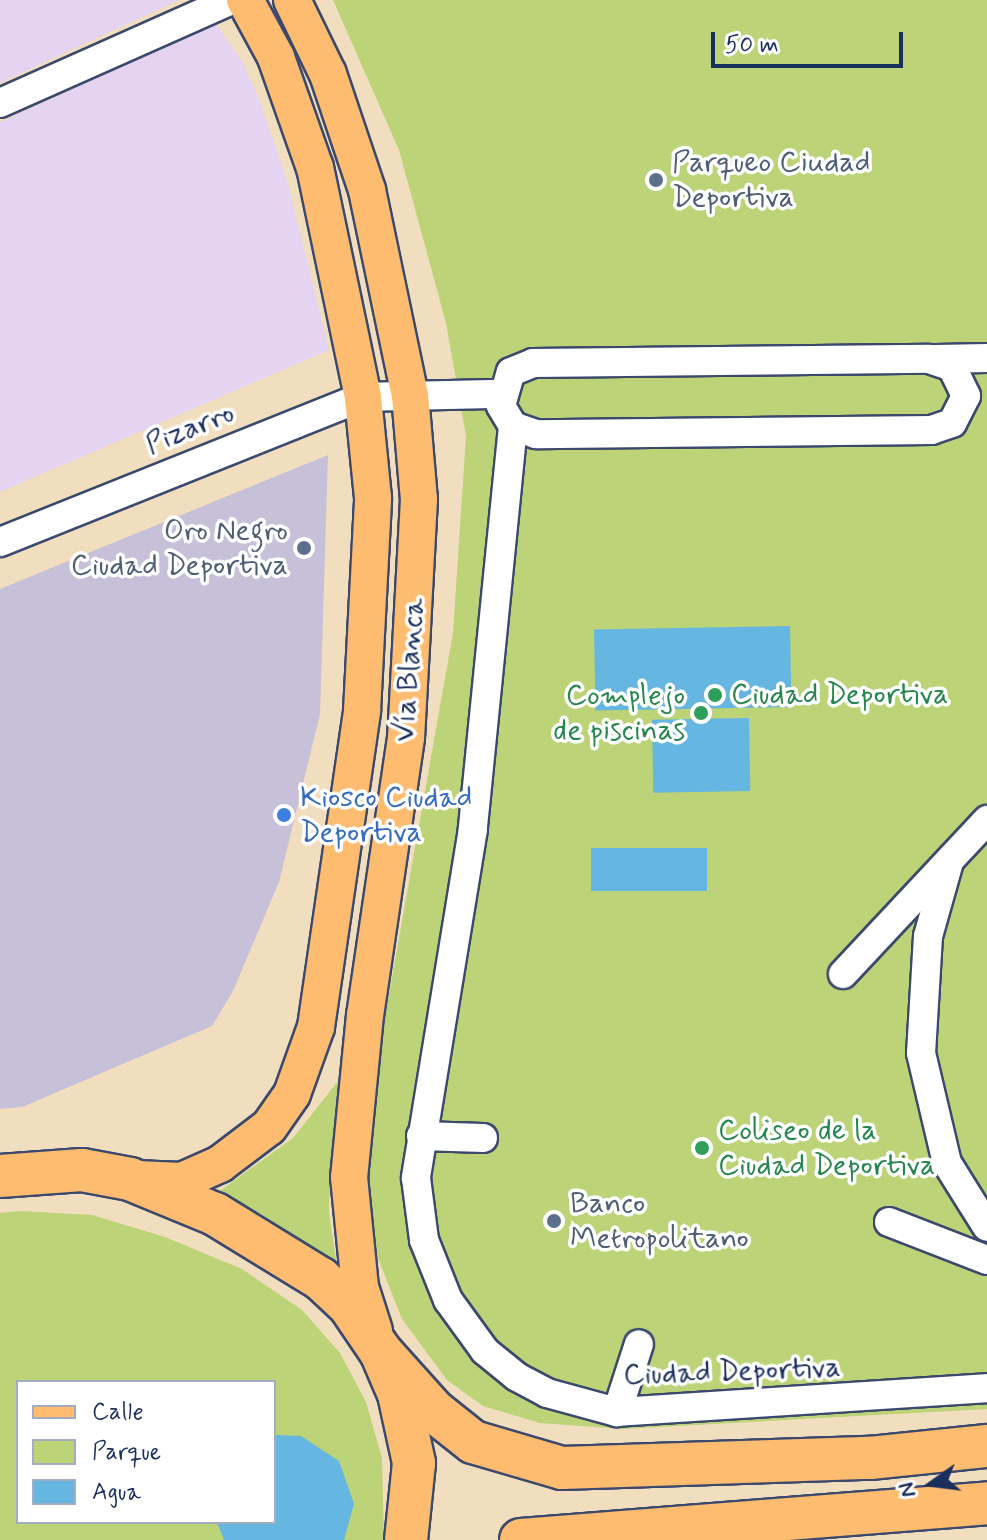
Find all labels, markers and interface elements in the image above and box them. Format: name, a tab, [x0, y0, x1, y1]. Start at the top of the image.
scale bar	[715, 16, 907, 66]
text: 50 m	[725, 30, 779, 61]
place label: Parqueo Ciudad Deportiva	[672, 145, 867, 216]
marker: Parqueo Ciudad Deportiva	[647, 171, 665, 189]
street label: Pizarro	[140, 395, 240, 463]
place label: Oro Negro Ciudad Deportiva	[71, 513, 288, 584]
marker: Oro Negro Ciudad Deportiva	[295, 539, 313, 557]
street label: Vía Blanca	[387, 598, 433, 742]
place label: Ciudad Deportiva	[731, 677, 948, 713]
place label: Complejo de piscinas	[551, 678, 685, 748]
marker: Ciudad Deportiva	[706, 686, 724, 704]
marker: Complejo de piscinas	[692, 704, 710, 722]
place label: Kiosco Ciudad Deportiva	[300, 780, 472, 850]
marker: Kiosco Ciudad Deportiva	[275, 806, 293, 824]
place label: Coliseo de la Ciudad Deportiva	[718, 1113, 935, 1184]
marker: Coliseo de la Ciudad Deportiva	[693, 1139, 711, 1157]
place label: Banco Metropolitano	[570, 1186, 749, 1256]
marker: Banco Metropolitano	[545, 1212, 563, 1230]
street label: Ciudad Deportiva	[623, 1350, 841, 1394]
legend	[16, 1380, 276, 1524]
text: Calle	[92, 1397, 144, 1428]
text: Parque	[92, 1437, 161, 1468]
north arrow	[891, 1444, 971, 1524]
text: Agua	[92, 1477, 141, 1508]
text: N	[892, 1479, 923, 1500]

